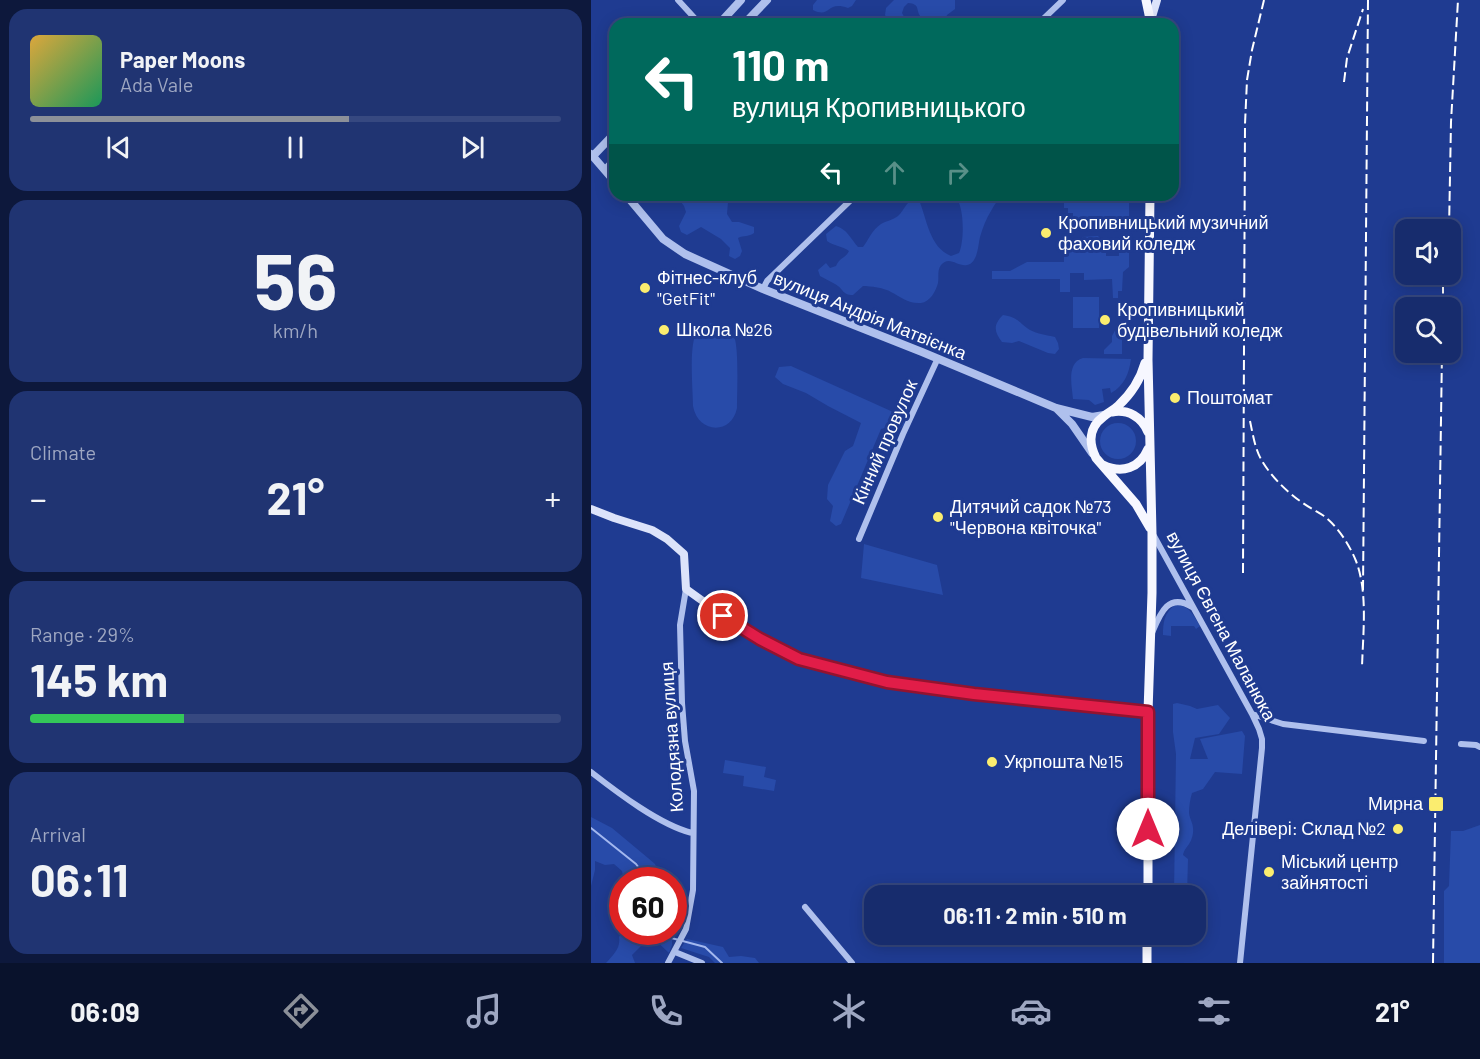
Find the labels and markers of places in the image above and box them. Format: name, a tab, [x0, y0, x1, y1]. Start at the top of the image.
place label: Кропивницький музичний фаховий коледж	[1058, 211, 1268, 254]
marker: Кропивницький музичний фаховий коледж	[1039, 226, 1053, 240]
place label: Фітнес-клуб "GetFit"	[657, 266, 757, 309]
marker: Фітнес-клуб "GetFit"	[638, 281, 652, 295]
place label: Кропивницький будівельний коледж	[1117, 298, 1282, 341]
marker: Кропивницький будівельний коледж	[1098, 313, 1112, 327]
place label: Школа №26	[676, 318, 773, 340]
marker: Школа №26	[657, 323, 671, 337]
place label: Поштомат	[1187, 386, 1273, 408]
marker: Поштомат	[1168, 391, 1182, 405]
place label: Дитячий садок №73 "Червона квіточка"	[950, 495, 1111, 538]
marker: Дитячий садок №73 "Червона квіточка"	[931, 510, 945, 524]
pin	[697, 590, 748, 641]
place label: Укрпошта №15	[1004, 750, 1123, 772]
marker: Укрпошта №15	[985, 755, 999, 769]
place label: Мирна	[1368, 792, 1424, 814]
marker: Мирна	[1427, 795, 1445, 813]
place label: Делівері: Склад №2	[1222, 817, 1386, 839]
marker: Делівері: Склад №2	[1391, 822, 1405, 836]
place label: Міський центр зайнятості	[1281, 850, 1398, 893]
marker: Міський центр зайнятості	[1262, 865, 1276, 879]

